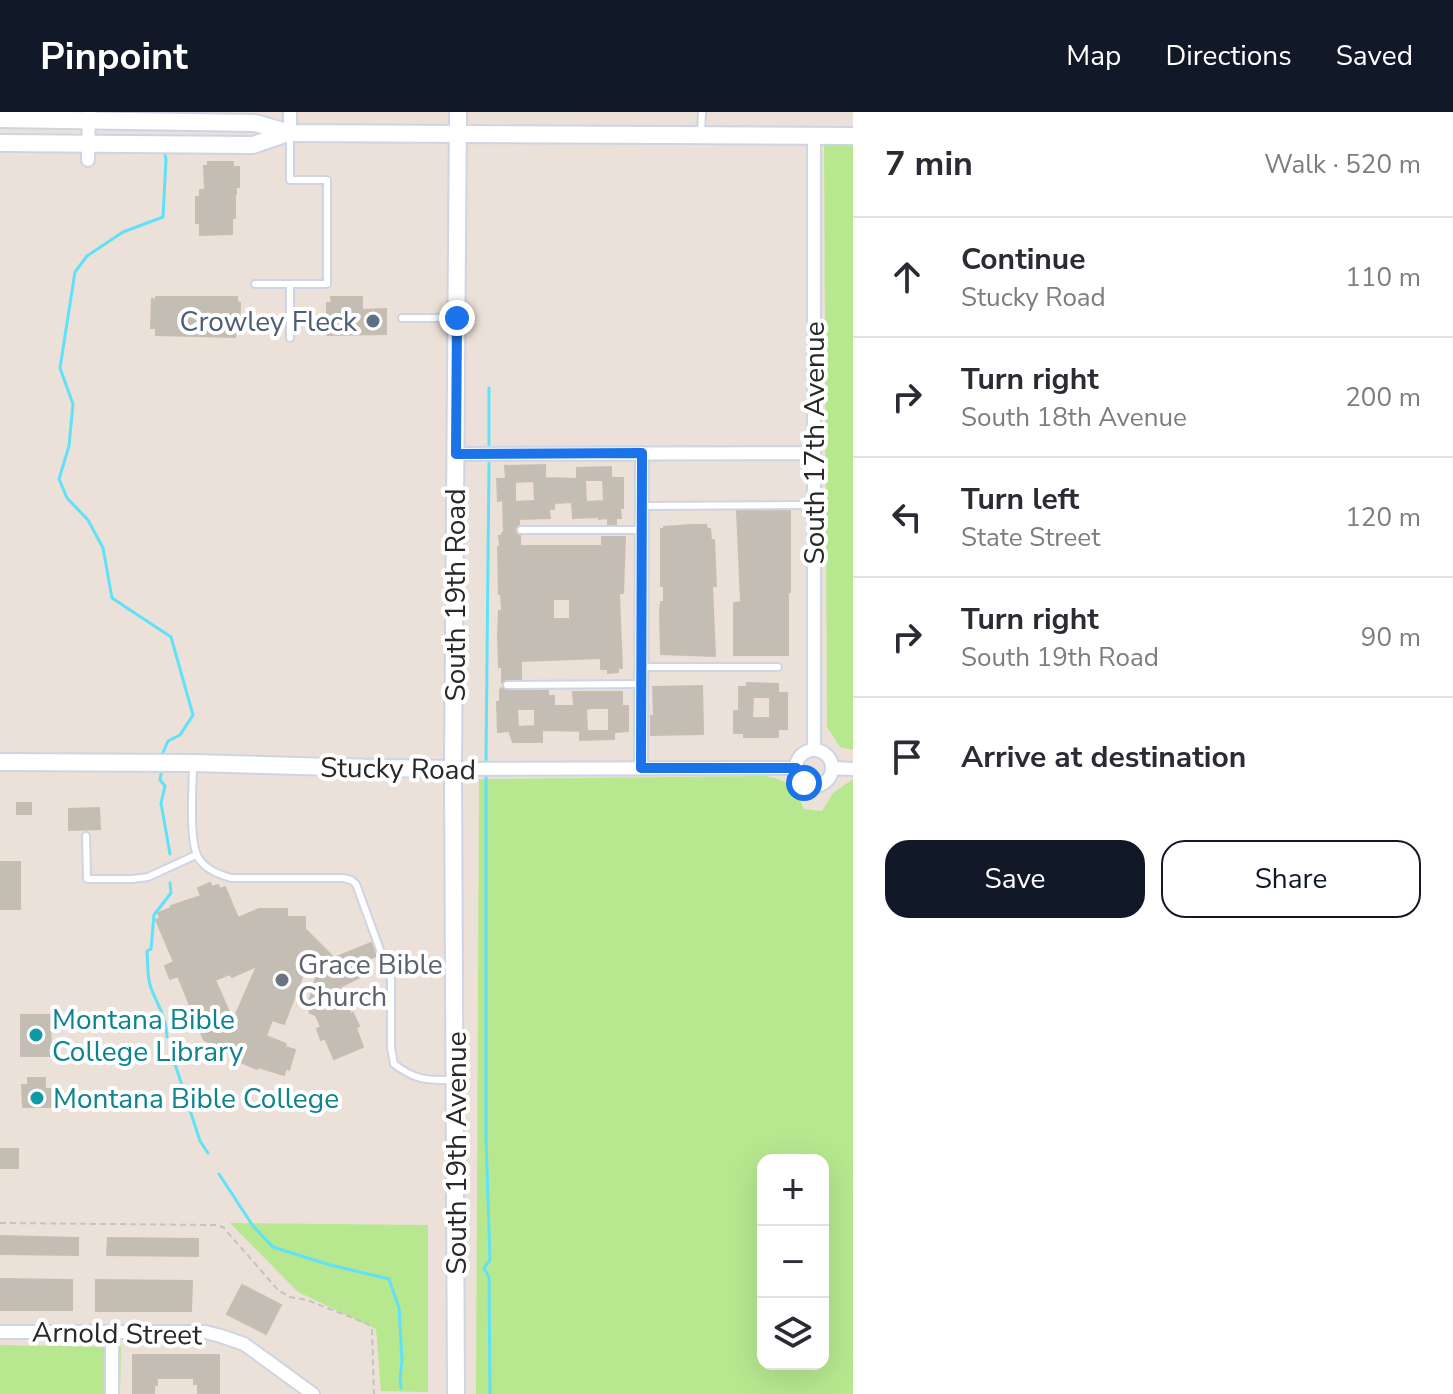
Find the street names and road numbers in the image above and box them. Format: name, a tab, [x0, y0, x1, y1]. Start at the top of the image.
street label: South 17th Avenue	[796, 321, 834, 565]
street label: South 19th Road	[437, 488, 475, 702]
street label: Stucky Road	[320, 749, 476, 789]
street label: South 19th Avenue	[438, 1031, 476, 1275]
street label: Arnold Street	[32, 1314, 202, 1354]

